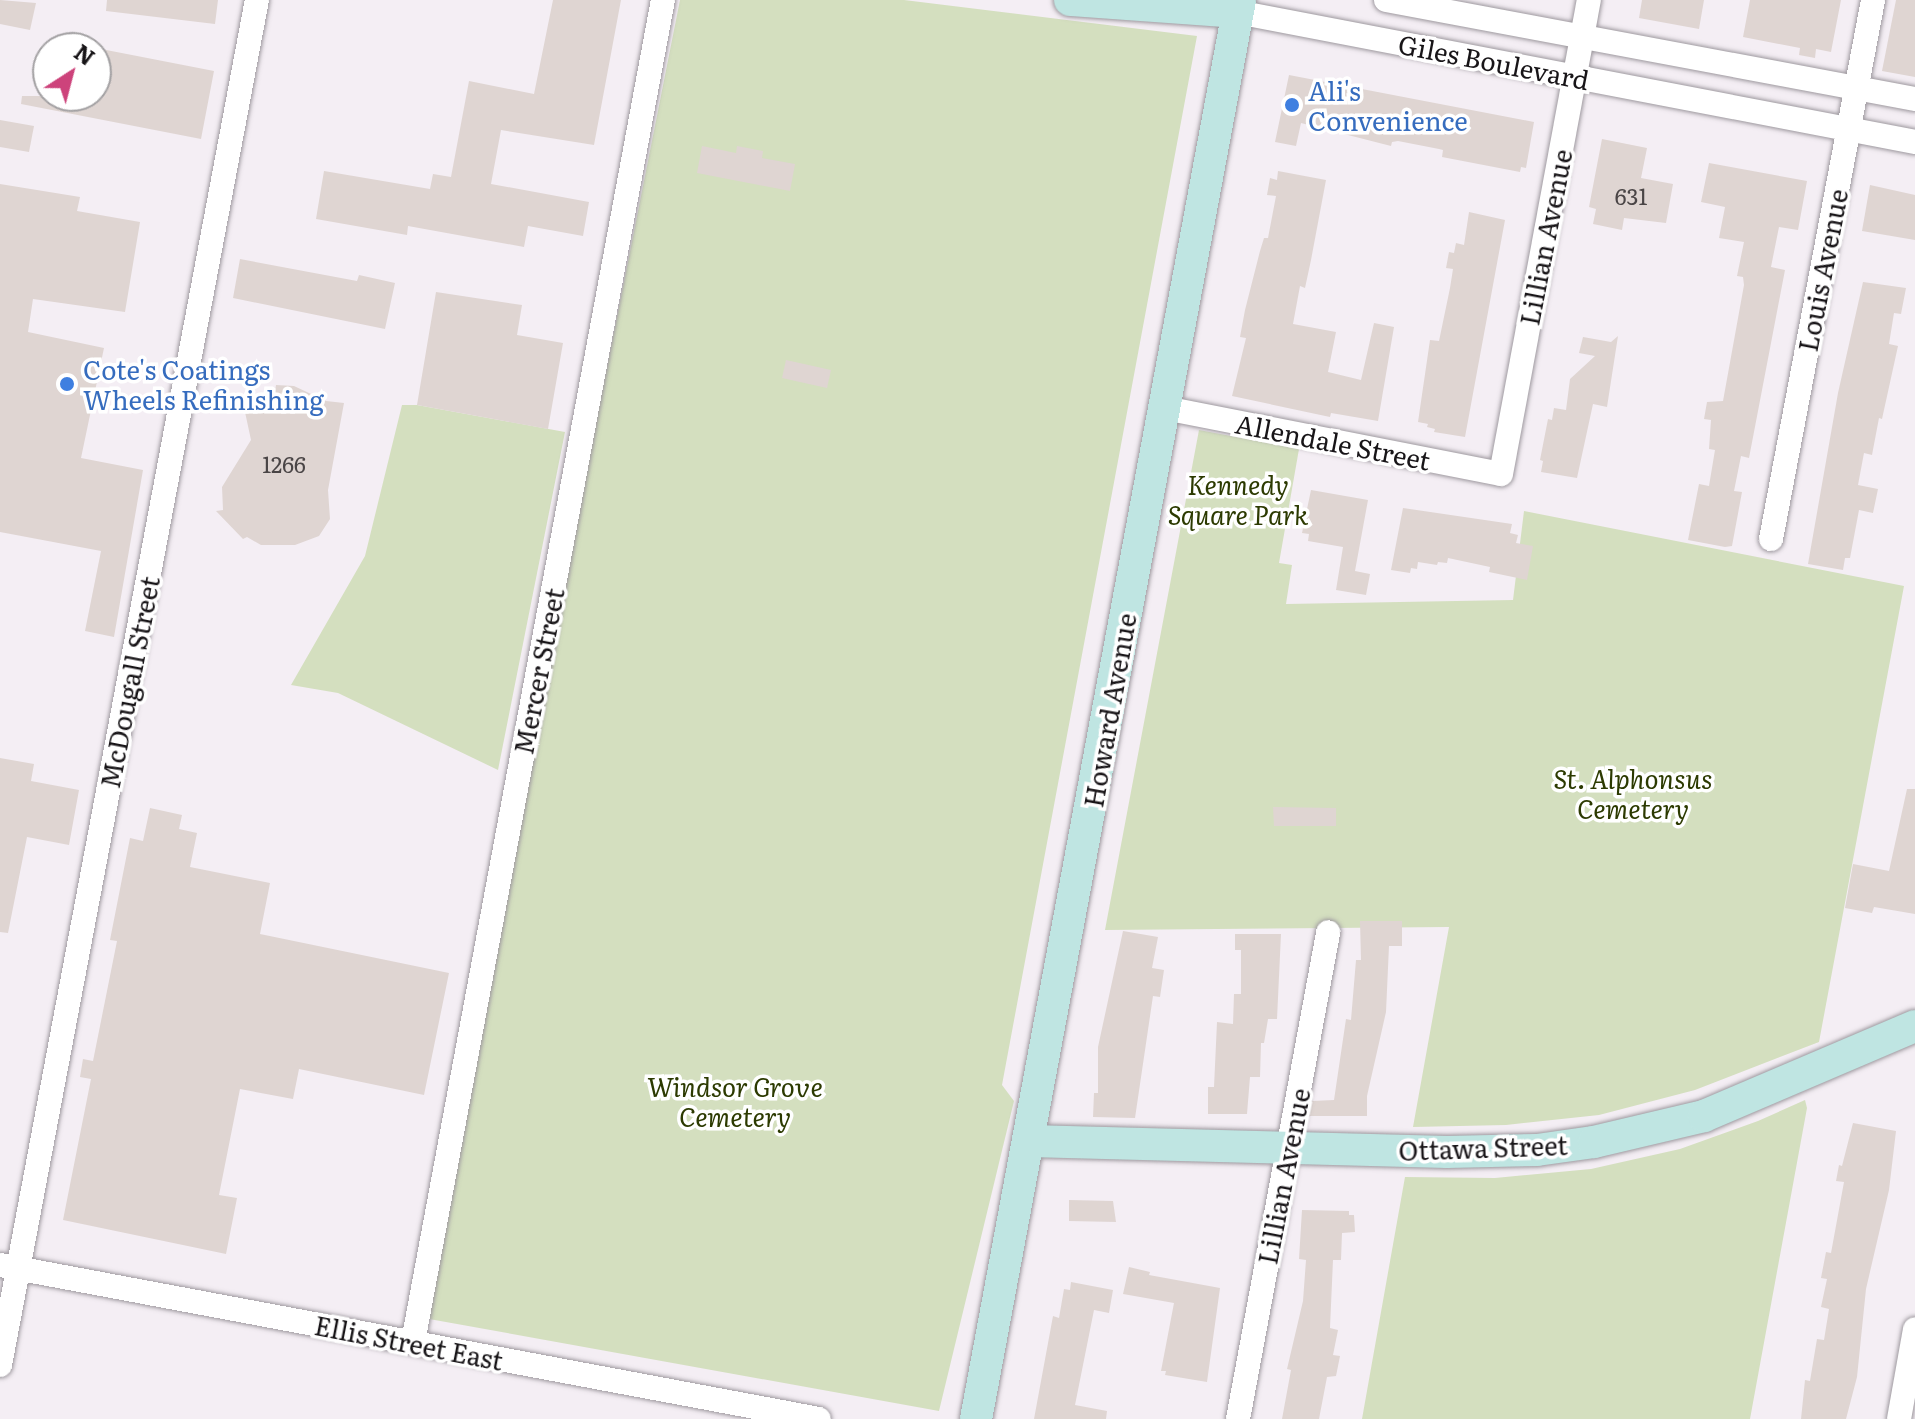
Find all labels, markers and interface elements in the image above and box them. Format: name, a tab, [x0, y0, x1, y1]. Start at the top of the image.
street label: Giles Boulevard	[1396, 27, 1592, 95]
north arrow	[32, 32, 112, 112]
text: N	[68, 35, 102, 73]
place label: Ali's Convenience	[1308, 74, 1468, 136]
marker: Ali's Convenience	[1283, 96, 1301, 114]
street label: Lillian Avenue	[1513, 146, 1577, 328]
house number: 631	[1615, 183, 1647, 209]
street label: Louis Avenue	[1791, 186, 1853, 354]
place label: Cote's Coatings Wheels Refinishing	[83, 353, 324, 414]
marker: Cote's Coatings Wheels Refinishing	[58, 375, 76, 393]
street label: Allendale Street	[1233, 407, 1433, 475]
house number: 1266	[262, 451, 306, 477]
park label: Kennedy Square Park	[1168, 468, 1308, 530]
street label: McDougall Street	[93, 573, 165, 791]
street label: Mercer Street	[507, 585, 569, 757]
street label: Howard Avenue	[1077, 610, 1141, 810]
park label: St. Alphonsus Cemetery	[1554, 762, 1712, 824]
park label: Windsor Grove Cemetery	[647, 1070, 823, 1132]
street label: Lillian Avenue	[1251, 1085, 1315, 1267]
street label: Ottawa Street	[1398, 1128, 1568, 1166]
street label: Ellis Street East	[312, 1308, 506, 1376]

